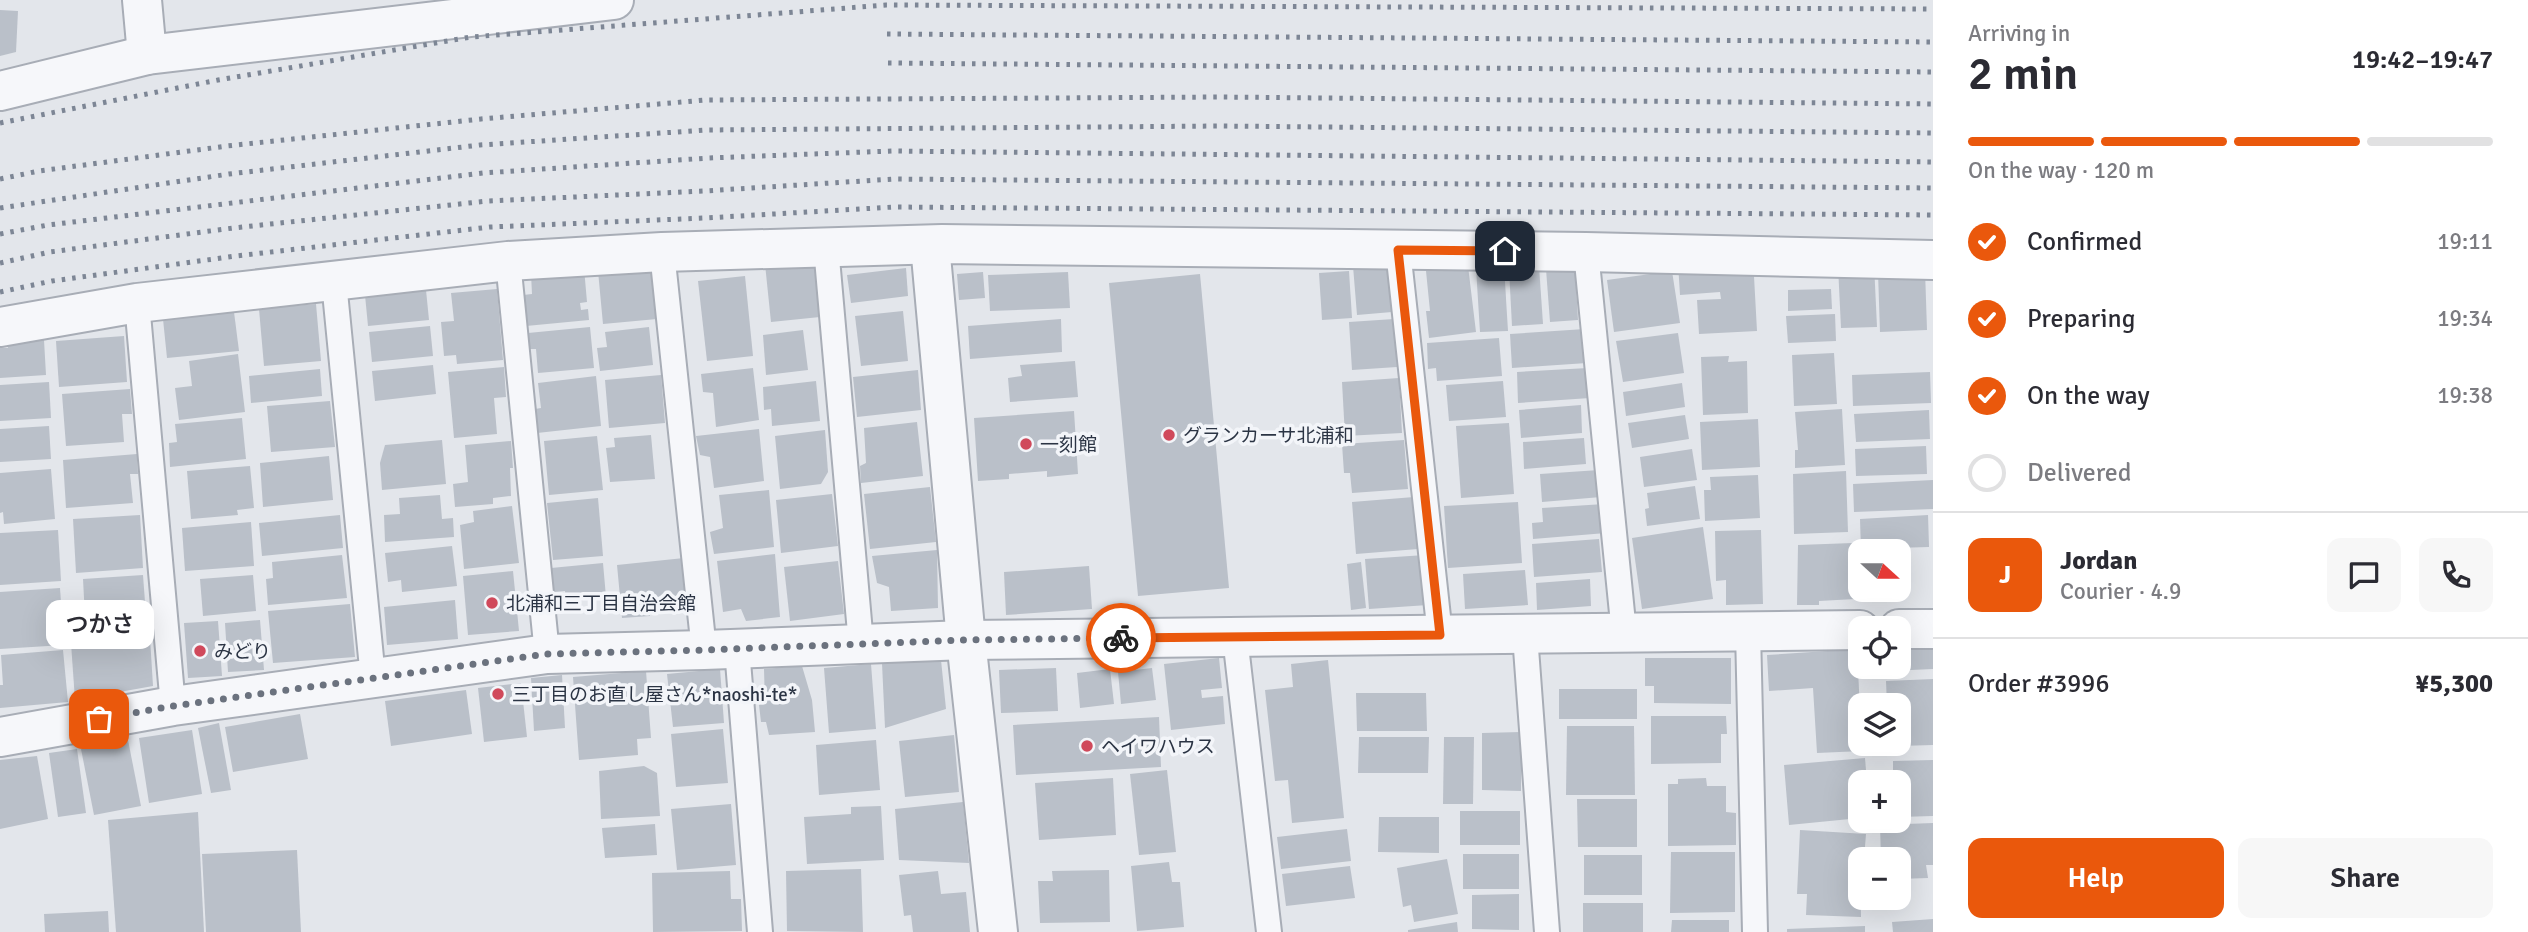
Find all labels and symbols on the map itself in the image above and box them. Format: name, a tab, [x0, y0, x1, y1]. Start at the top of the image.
pin	[1475, 221, 1535, 281]
place label: グランカーサ北浦和	[1183, 424, 1354, 448]
marker: グランカーサ北浦和	[1161, 427, 1177, 443]
place label: 一刻館	[1040, 433, 1097, 457]
marker: 一刻館	[1018, 436, 1034, 452]
north arrow	[1848, 539, 1911, 602]
place label: 北浦和三丁目自治会館	[506, 592, 696, 616]
marker: 北浦和三丁目自治会館	[484, 595, 500, 611]
callout: つかさ	[45, 600, 153, 649]
courier	[1086, 603, 1156, 673]
place label: みどり	[214, 640, 271, 664]
marker: みどり	[192, 643, 208, 659]
place label: 三丁目のお直し屋さん*naoshi-te*	[512, 683, 797, 707]
marker: 三丁目のお直し屋さん*naoshi-te*	[490, 686, 506, 702]
pin	[69, 689, 129, 749]
place label: ヘイワハウス	[1101, 735, 1215, 759]
marker: ヘイワハウス	[1079, 738, 1095, 754]

